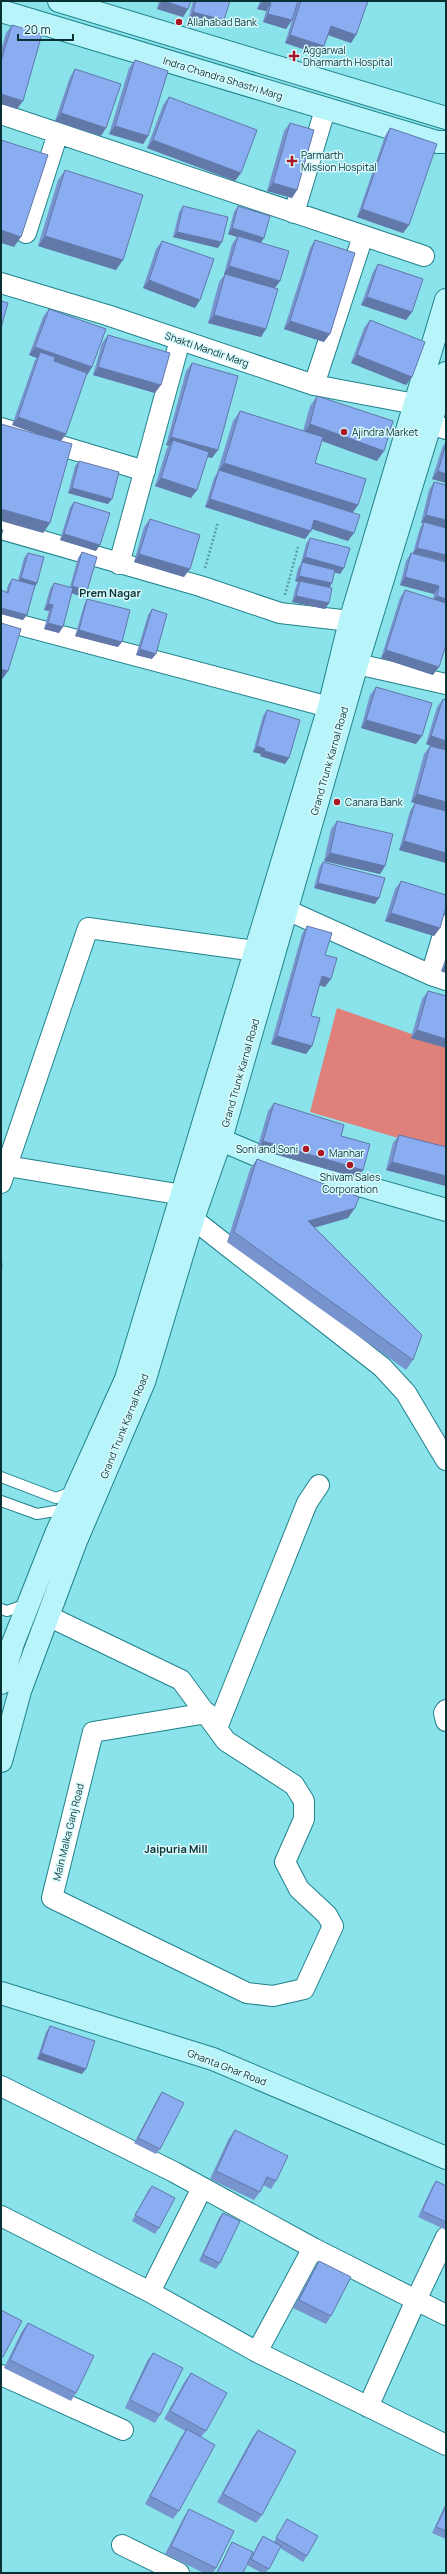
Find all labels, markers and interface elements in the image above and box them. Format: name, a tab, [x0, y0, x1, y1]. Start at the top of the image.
place label: Allahabad Bank	[187, 15, 258, 29]
scale bar	[18, 16, 73, 42]
marker: Allahabad Bank	[174, 17, 184, 27]
text: 20 m	[24, 21, 51, 38]
place label: Aggarwal Dharmarth Hospital	[303, 43, 393, 69]
marker: Aggarwal Dharmarth Hospital	[288, 50, 300, 62]
street label: Indra Chandra Shastri Marg	[161, 53, 285, 103]
place label: Parmarth Mission Hospital	[301, 148, 377, 174]
marker: Parmarth Mission Hospital	[286, 155, 298, 167]
street label: Shakti Mandir Marg	[163, 328, 251, 370]
place label: Ajindra Market	[352, 425, 418, 439]
marker: Ajindra Market	[339, 427, 349, 437]
district label: Prem Nagar	[79, 585, 141, 600]
street label: Grand Trunk Karnal Road	[307, 705, 351, 817]
place label: Canara Bank	[345, 795, 404, 809]
marker: Canara Bank	[332, 797, 342, 807]
street label: Grand Trunk Karnal Road	[218, 1017, 262, 1129]
place label: Soni and Soni	[236, 1142, 298, 1156]
marker: Soni and Soni	[301, 1144, 311, 1154]
place label: Manhar	[329, 1146, 364, 1160]
marker: Manhar	[316, 1148, 326, 1158]
marker: Shivam Sales Corporation	[345, 1160, 355, 1170]
place label: Shivam Sales Corporation	[320, 1170, 380, 1196]
street label: Grand Trunk Karnal Road	[96, 1371, 152, 1481]
street label: Main Malka Ganj Road	[49, 1782, 87, 1882]
district label: Jaipuria Mill	[144, 1841, 208, 1856]
street label: Ghanta Ghar Road	[185, 2045, 269, 2089]

